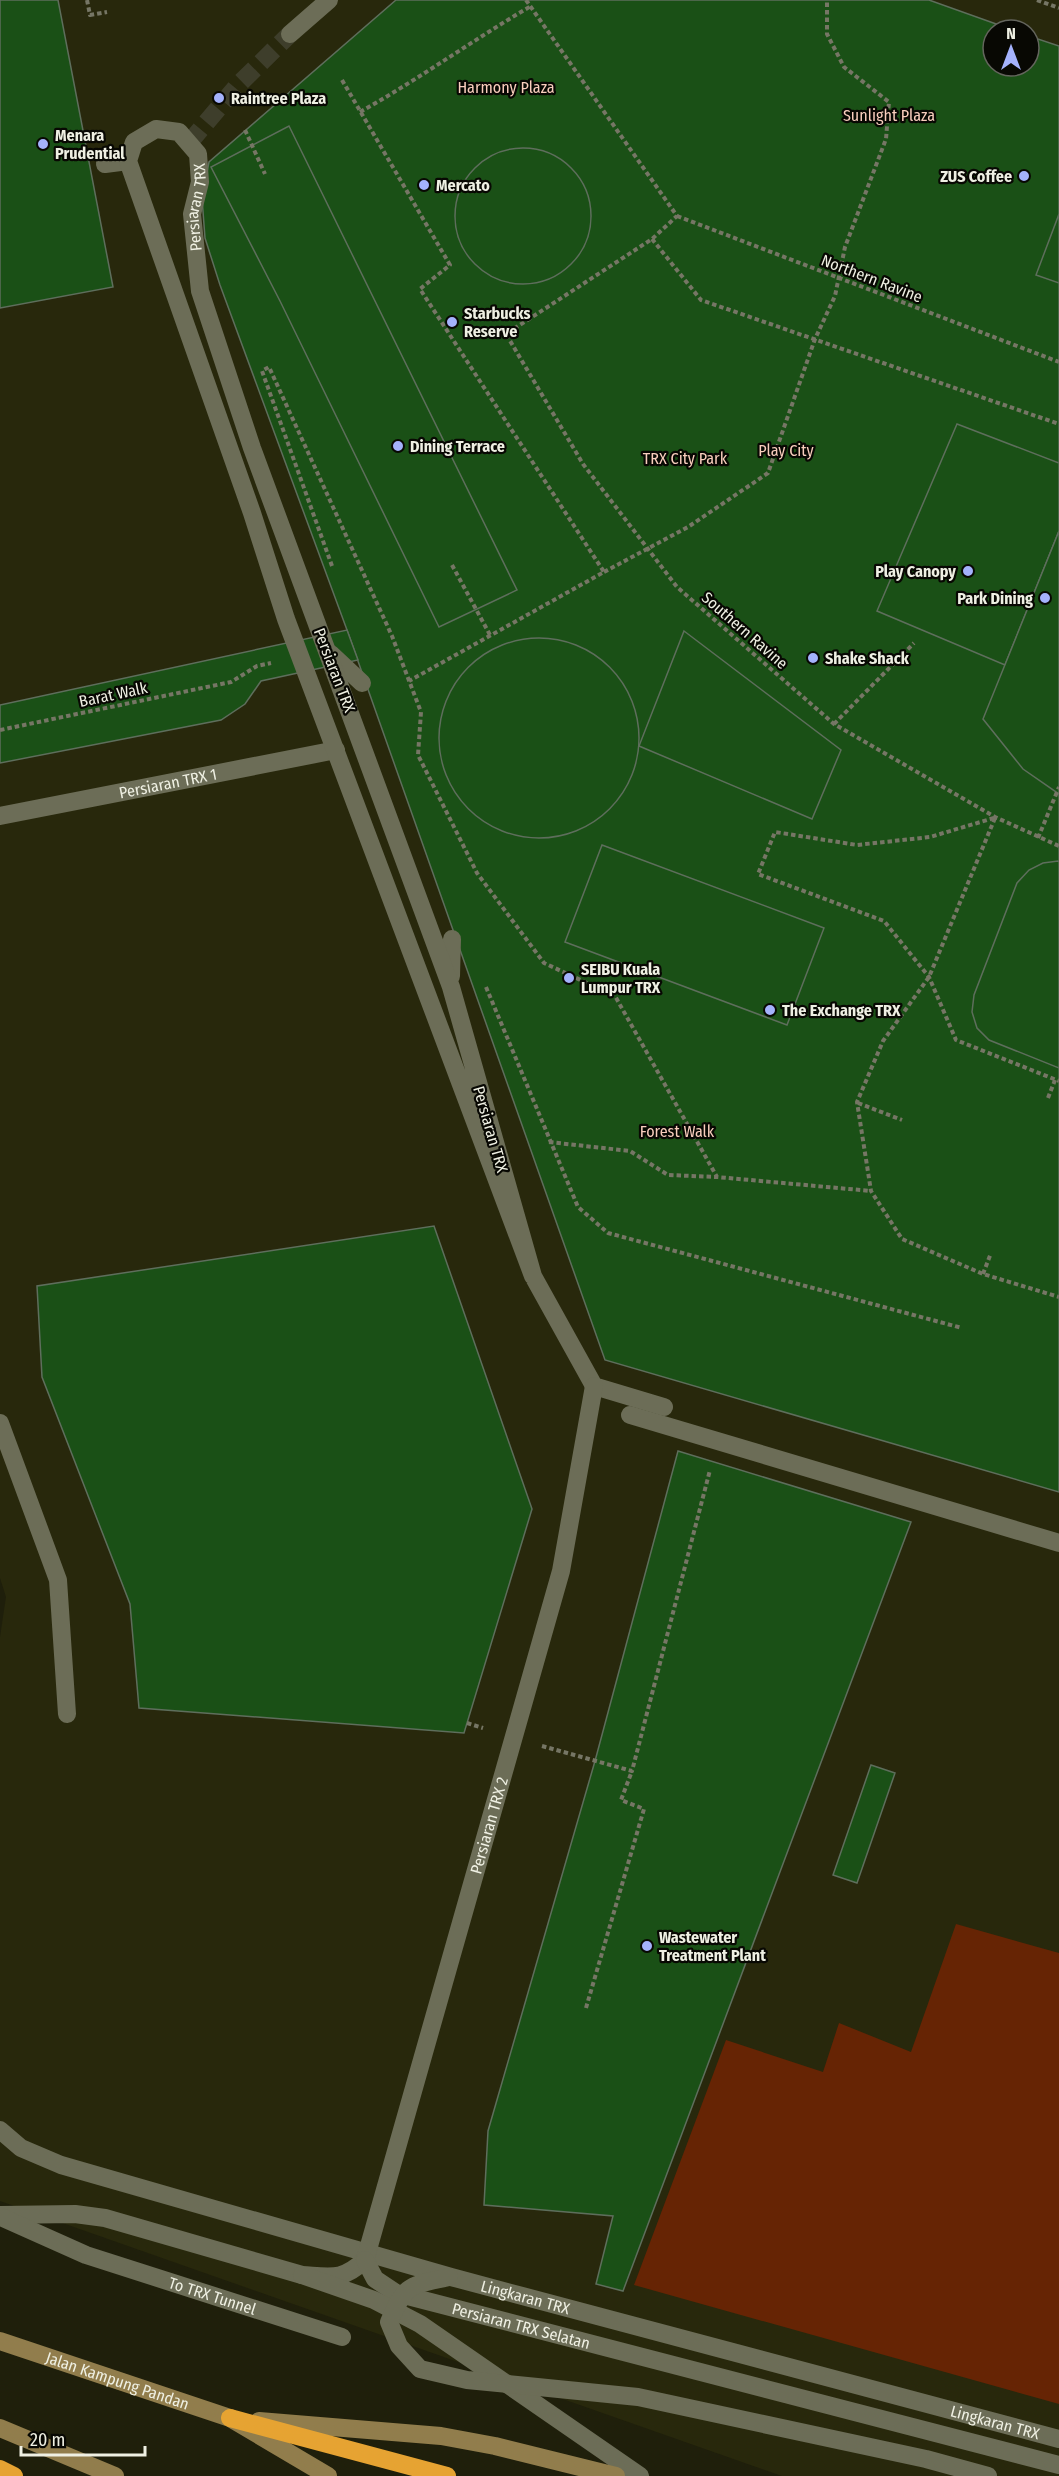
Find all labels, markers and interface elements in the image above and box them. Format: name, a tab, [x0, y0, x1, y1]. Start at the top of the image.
north arrow	[981, 18, 1041, 78]
text: N	[1006, 24, 1016, 43]
park label: Harmony Plaza	[457, 78, 555, 97]
place label: Raintree Plaza	[231, 89, 326, 108]
marker: Raintree Plaza	[212, 91, 226, 105]
park label: Sunlight Plaza	[843, 106, 935, 125]
place label: Menara Prudential	[55, 126, 125, 163]
marker: Menara Prudential	[36, 137, 50, 151]
street label: Persiaran TRX	[183, 162, 210, 252]
place label: ZUS Coffee	[940, 167, 1012, 186]
marker: ZUS Coffee	[1017, 169, 1031, 183]
place label: Mercato	[436, 176, 490, 195]
marker: Mercato	[417, 178, 431, 192]
street label: Northern Ravine	[819, 250, 925, 306]
place label: Starbucks Reserve	[464, 304, 531, 341]
marker: Starbucks Reserve	[445, 315, 459, 329]
place label: Dining Terrace	[410, 437, 505, 456]
marker: Dining Terrace	[391, 439, 405, 453]
park label: Play City	[758, 441, 815, 460]
park label: TRX City Park	[643, 449, 728, 468]
place label: Play Canopy	[875, 562, 956, 581]
marker: Play Canopy	[961, 564, 975, 578]
street label: Southern Ravine	[698, 588, 792, 673]
place label: Park Dining	[957, 589, 1033, 608]
marker: Park Dining	[1038, 591, 1052, 605]
street label: Persiaran TRX	[310, 625, 359, 715]
place label: Shake Shack	[825, 649, 910, 668]
marker: Shake Shack	[806, 651, 820, 665]
street label: Barat Walk	[77, 678, 150, 711]
street label: Persiaran TRX 1	[117, 765, 218, 802]
place label: SEIBU Kuala Lumpur TRX	[581, 960, 661, 997]
marker: SEIBU Kuala Lumpur TRX	[562, 971, 576, 985]
place label: The Exchange TRX	[782, 1001, 901, 1020]
marker: The Exchange TRX	[763, 1003, 777, 1017]
street label: Persiaran TRX	[469, 1084, 512, 1175]
park label: Forest Walk	[640, 1122, 715, 1141]
street label: Persiaran TRX 2	[466, 1775, 512, 1876]
place label: Wastewater Treatment Plant	[659, 1928, 766, 1965]
marker: Wastewater Treatment Plant	[640, 1939, 654, 1953]
street label: To TRX Tunnel	[166, 2273, 258, 2319]
street label: Lingkaran TRX	[479, 2276, 572, 2318]
street label: Persiaran TRX Selatan	[450, 2299, 592, 2353]
street label: Jalan Kampung Pandan	[43, 2348, 192, 2414]
street label: Lingkaran TRX	[948, 2402, 1042, 2443]
scale bar	[21, 2419, 146, 2457]
text: 20 m	[30, 2429, 65, 2451]

